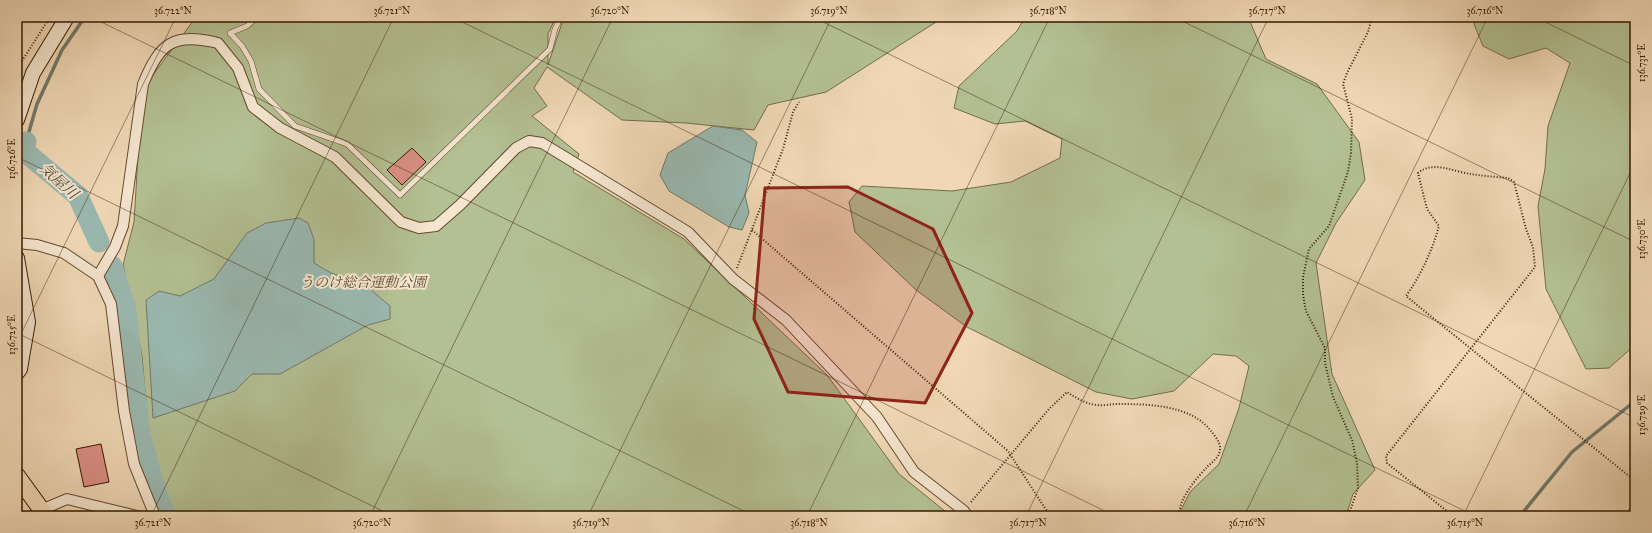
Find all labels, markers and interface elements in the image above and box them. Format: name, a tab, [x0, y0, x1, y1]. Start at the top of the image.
text: 36.722°N	[154, 5, 192, 17]
text: 36.721°N	[374, 5, 411, 17]
text: 36.720°N	[591, 5, 630, 17]
text: 36.719°N	[810, 5, 848, 17]
text: 36.718°N	[1029, 5, 1067, 17]
text: 36.717°N	[1248, 5, 1286, 17]
text: 36.716°N	[1466, 5, 1504, 17]
text: 136.731°E	[1636, 44, 1648, 82]
text: 136.726°E	[6, 139, 18, 179]
water label: 気屋川	[36, 159, 83, 204]
text: 136.730°E	[1636, 219, 1648, 259]
park label: うのけ総合運動公園	[300, 274, 428, 291]
text: 136.725°E	[6, 315, 18, 355]
text: 136.729°E	[1636, 395, 1648, 435]
text: 36.721°N	[135, 517, 172, 529]
text: 36.720°N	[353, 517, 392, 529]
text: 36.719°N	[572, 517, 610, 529]
text: 36.718°N	[790, 517, 828, 529]
text: 36.717°N	[1009, 517, 1047, 529]
text: 36.716°N	[1228, 517, 1266, 529]
text: 36.715°N	[1447, 517, 1484, 529]

